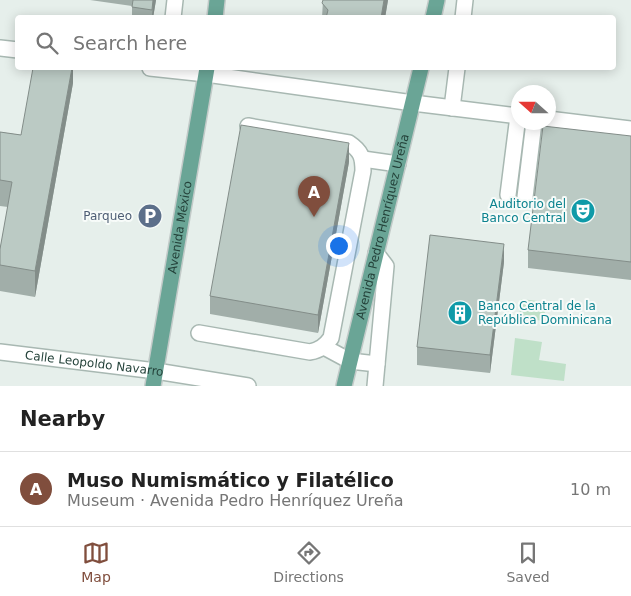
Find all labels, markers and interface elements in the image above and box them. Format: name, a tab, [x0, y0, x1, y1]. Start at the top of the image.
search box	[15, 15, 616, 70]
icon: search	[33, 29, 61, 57]
text: Search here	[73, 32, 187, 54]
north arrow	[511, 85, 556, 130]
street label: Avenida Pedro Henríquez Ureña	[353, 132, 412, 321]
pin: A	[298, 176, 330, 217]
street label: Avenida México	[165, 180, 195, 275]
place label: Auditorio del Banco Central	[481, 197, 566, 225]
theatre icon: Auditorio del Banco Central	[570, 198, 596, 224]
parking icon: Parqueo	[137, 203, 163, 229]
place label: Parqueo	[83, 209, 132, 223]
your location	[326, 233, 352, 259]
place label: Banco Central de la República Dominicana	[478, 299, 612, 327]
building icon: Banco Central de la República Dominicana	[447, 300, 473, 326]
street label: Calle Leopoldo Navarro	[24, 348, 165, 379]
text: Nearby	[20, 407, 105, 431]
text: Muso Numismático y Filatélico	[67, 469, 394, 491]
text: A	[30, 480, 42, 499]
text: 10 m	[570, 480, 611, 499]
text: Museum · Avenida Pedro Henríquez Ureña	[67, 491, 404, 510]
tab: Map	[81, 539, 111, 585]
tab: Directions	[273, 539, 344, 585]
tab: Saved	[506, 539, 550, 585]

